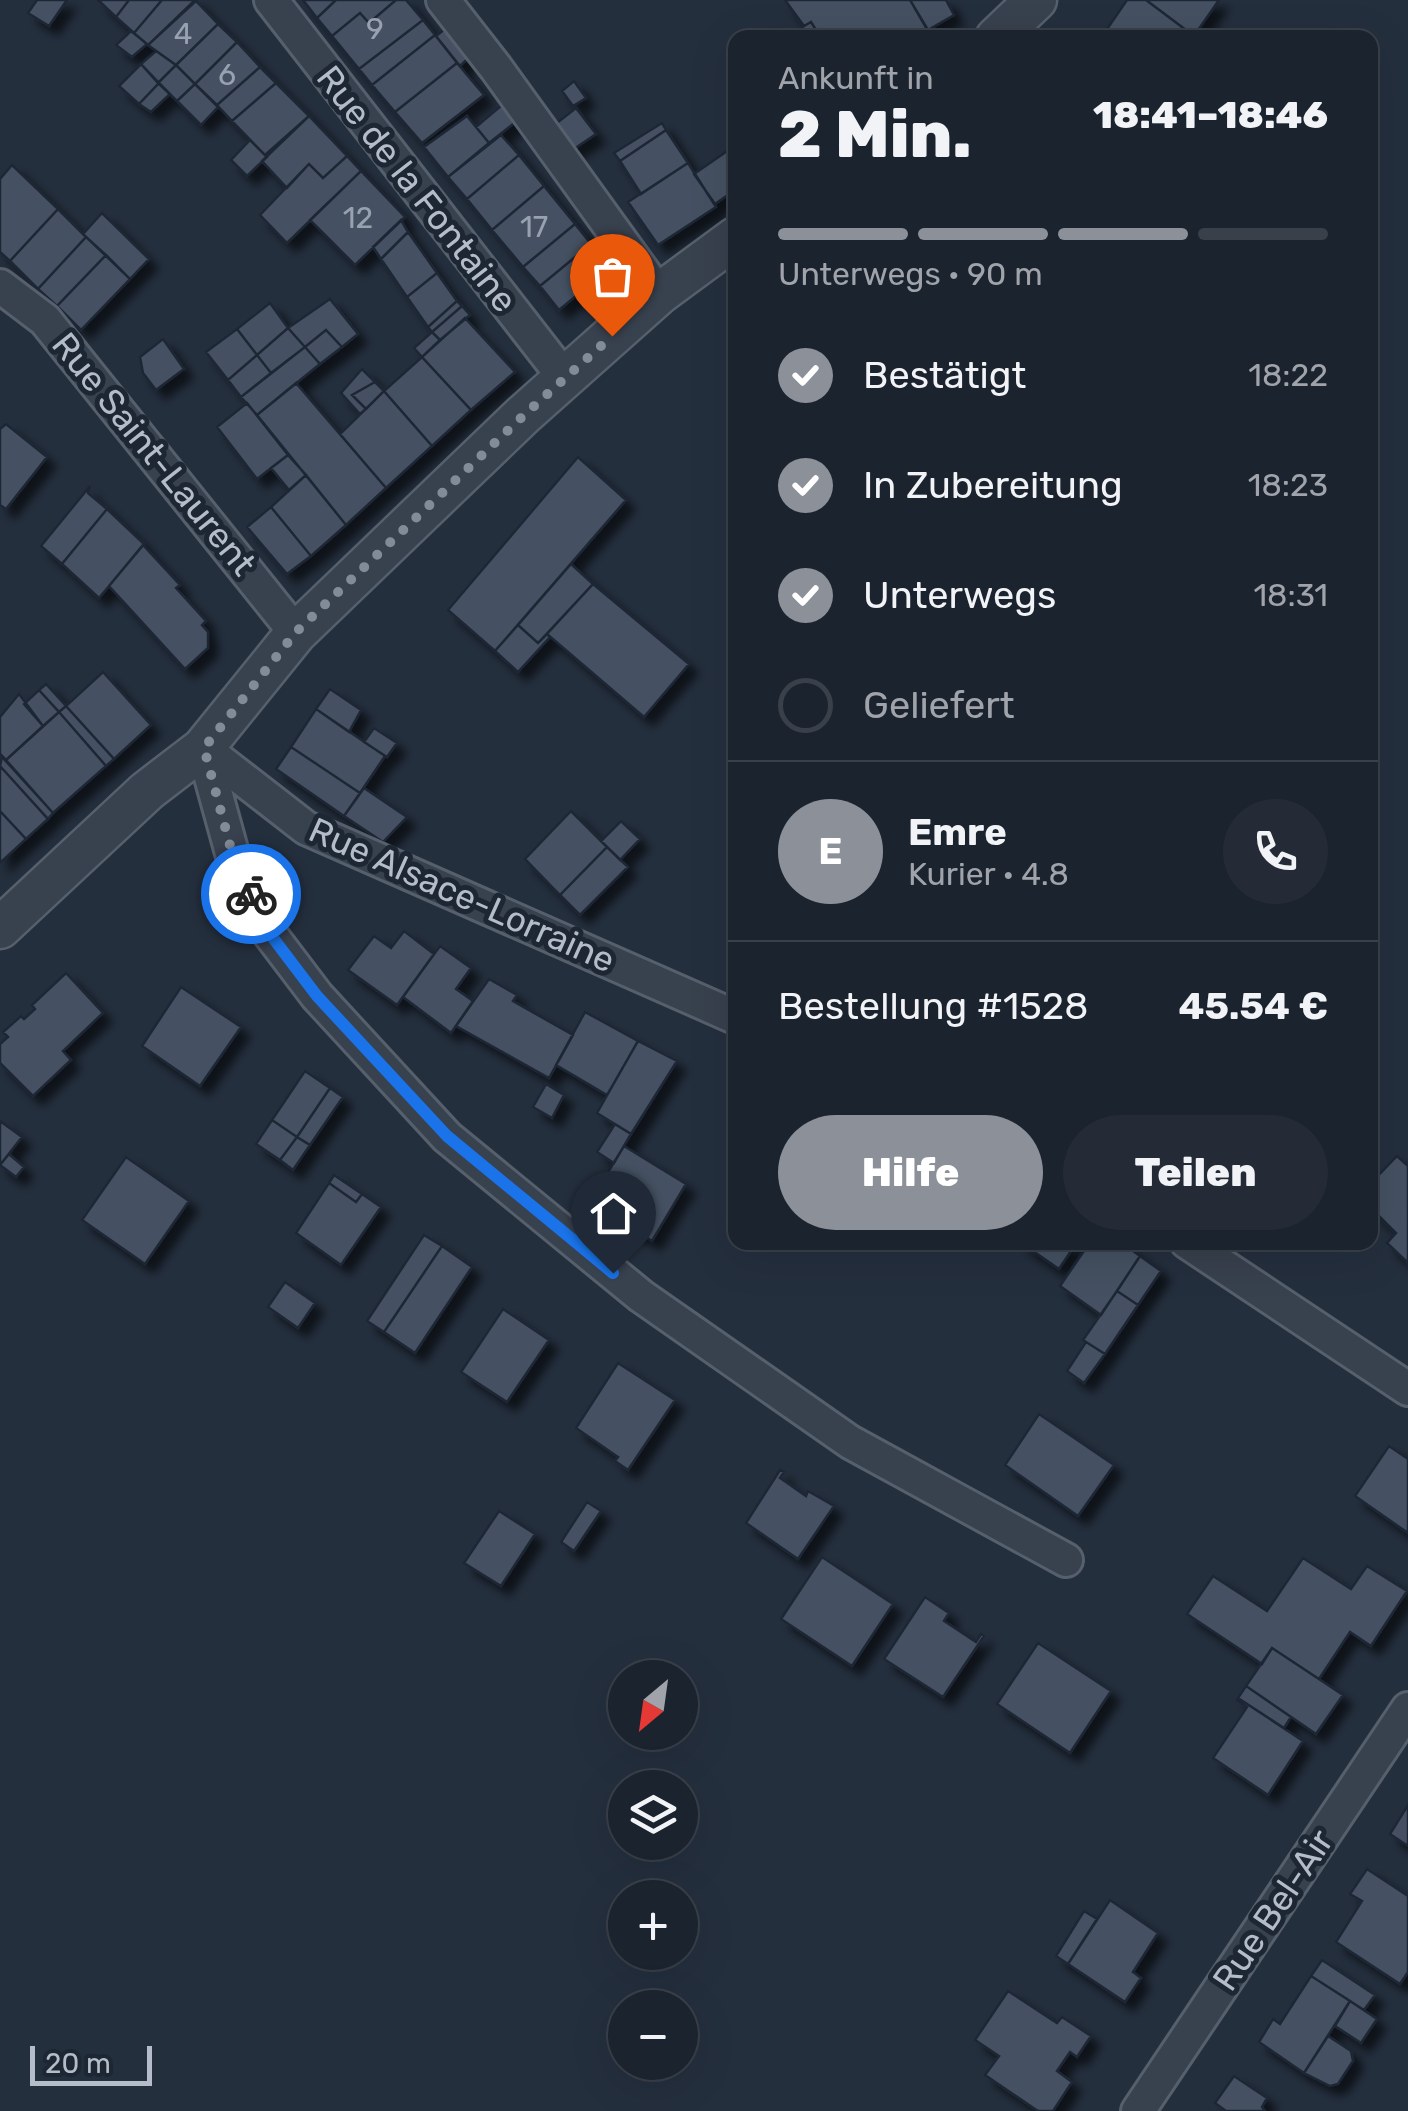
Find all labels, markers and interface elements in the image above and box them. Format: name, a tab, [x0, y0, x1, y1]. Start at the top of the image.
house number: 9	[366, 11, 384, 47]
house number: 4	[174, 16, 192, 52]
house number: 6	[218, 57, 236, 93]
street label: Rue de la Fontaine	[308, 57, 526, 321]
text: Ankunft in	[778, 59, 934, 97]
text: 18:41–18:46	[1093, 92, 1328, 138]
text: 2 Min.	[778, 96, 972, 173]
house number: 12	[343, 200, 373, 236]
house number: 17	[520, 209, 548, 245]
pin	[570, 234, 655, 337]
icon: bag	[585, 249, 640, 304]
text: Unterwegs · 90 m	[778, 255, 1043, 293]
street label: Rue Saint-Laurent	[43, 324, 265, 584]
icon: check	[778, 348, 833, 403]
text: Bestätigt	[863, 352, 1026, 398]
text: 18:22	[1248, 356, 1328, 394]
icon: check	[778, 458, 833, 513]
text: In Zubereitung	[863, 462, 1123, 508]
text: 18:23	[1248, 466, 1328, 504]
icon: check	[778, 568, 833, 623]
text: Unterwegs	[863, 572, 1056, 618]
text: 18:31	[1253, 576, 1328, 614]
text: Geliefert	[863, 682, 1015, 728]
button: phone	[1223, 799, 1328, 904]
street label: Rue Alsace-Lorraine	[303, 809, 621, 981]
text: Emre	[908, 809, 1007, 855]
text: E	[818, 828, 843, 874]
courier	[201, 844, 301, 944]
text: Kurier · 4.8	[908, 855, 1069, 893]
icon: bike	[224, 867, 279, 922]
text: Bestellung #1528	[778, 983, 1088, 1029]
text: 45.54 €	[1178, 983, 1328, 1029]
button: Hilfe	[778, 1115, 1043, 1230]
button: Teilen	[1063, 1115, 1328, 1230]
pin	[571, 1171, 656, 1274]
icon: home	[586, 1186, 641, 1241]
north arrow	[608, 1660, 698, 1750]
map controls	[608, 1660, 698, 2080]
button: layers	[608, 1770, 698, 1860]
street label: Rue Bel-Air	[1204, 1822, 1342, 1998]
button: +	[608, 1880, 698, 1970]
button: −	[608, 1990, 698, 2080]
scale bar	[30, 2041, 152, 2086]
text: 20 m	[45, 2047, 111, 2080]

